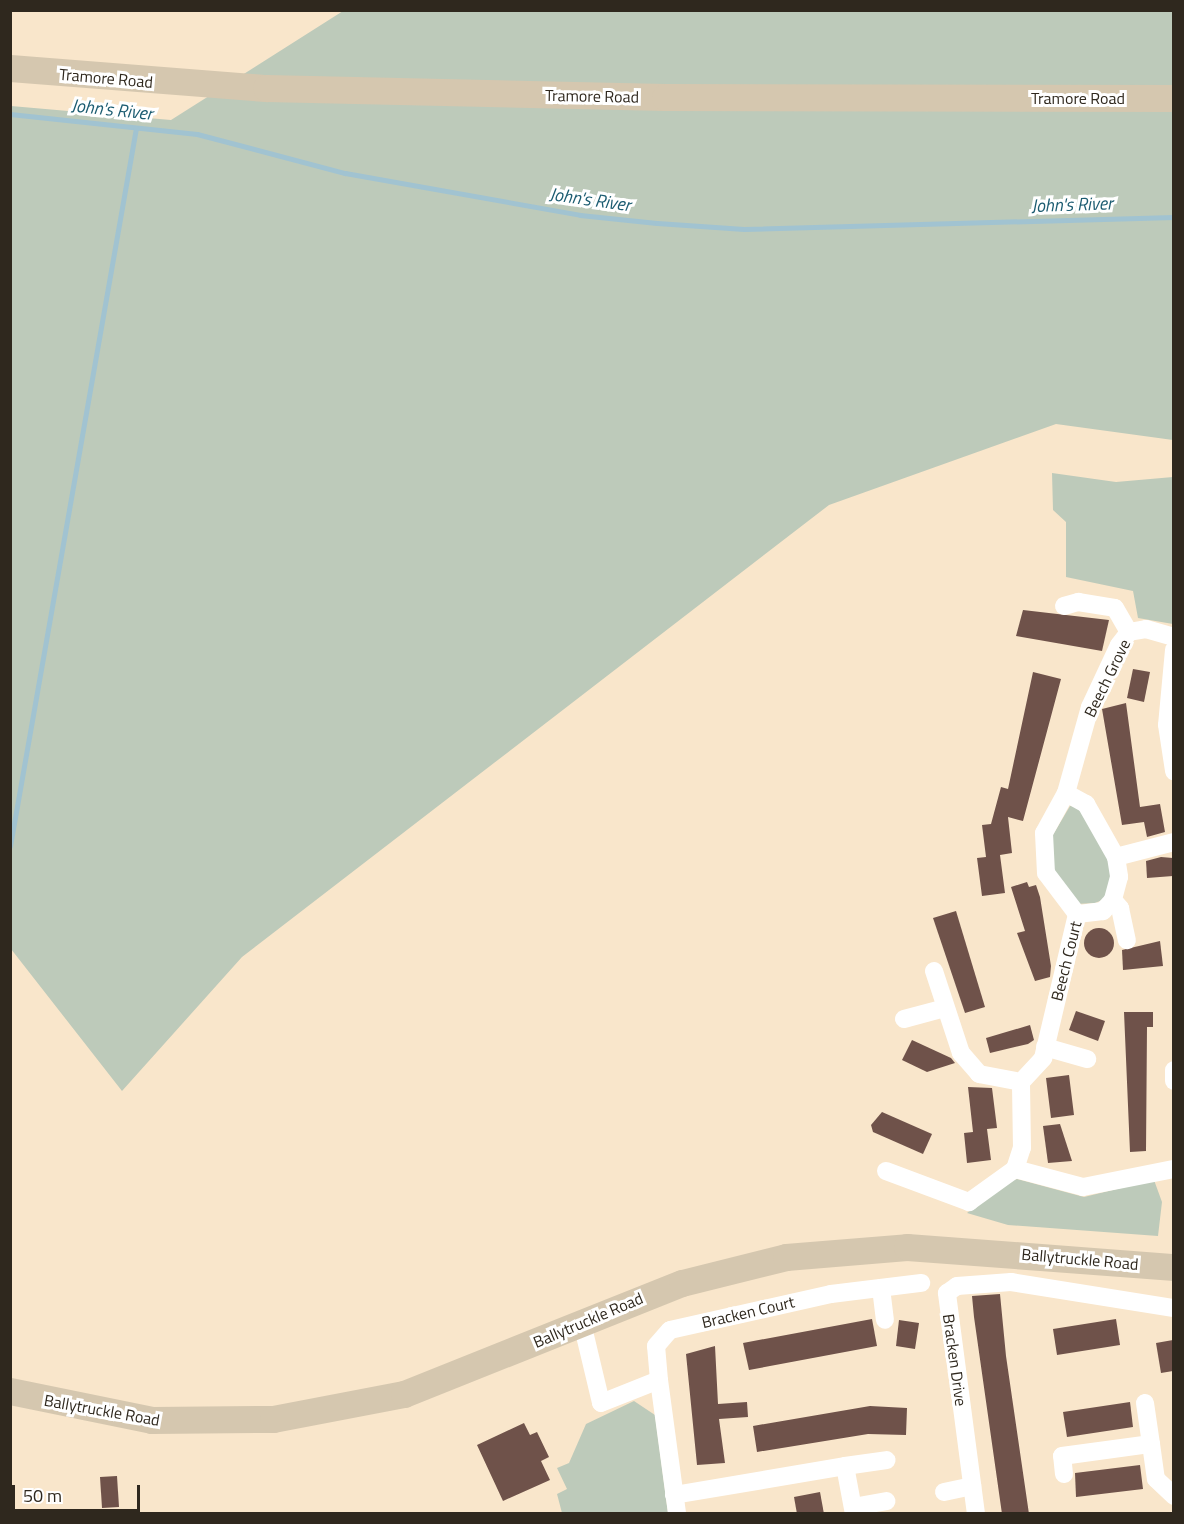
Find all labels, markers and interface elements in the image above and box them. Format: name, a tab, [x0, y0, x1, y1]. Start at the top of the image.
street label: Tramore Road	[58, 64, 154, 92]
street label: Tramore Road	[545, 86, 639, 106]
street label: Tramore Road	[1031, 88, 1125, 108]
water label: John's River	[70, 95, 154, 125]
water label: John's River	[548, 184, 632, 216]
water label: John's River	[1031, 193, 1113, 217]
street label: Beech Grove	[1080, 636, 1134, 720]
street label: Beech Court	[1047, 919, 1085, 1003]
street label: Ballytruckle Road	[1021, 1244, 1139, 1274]
street label: Ballytruckle Road	[530, 1288, 646, 1352]
street label: Bracken Court	[700, 1292, 796, 1332]
street label: Bracken Drive	[939, 1313, 971, 1407]
street label: Ballytruckle Road	[43, 1390, 161, 1430]
scale bar	[15, 1473, 142, 1511]
text: 50 m	[23, 1482, 62, 1509]

